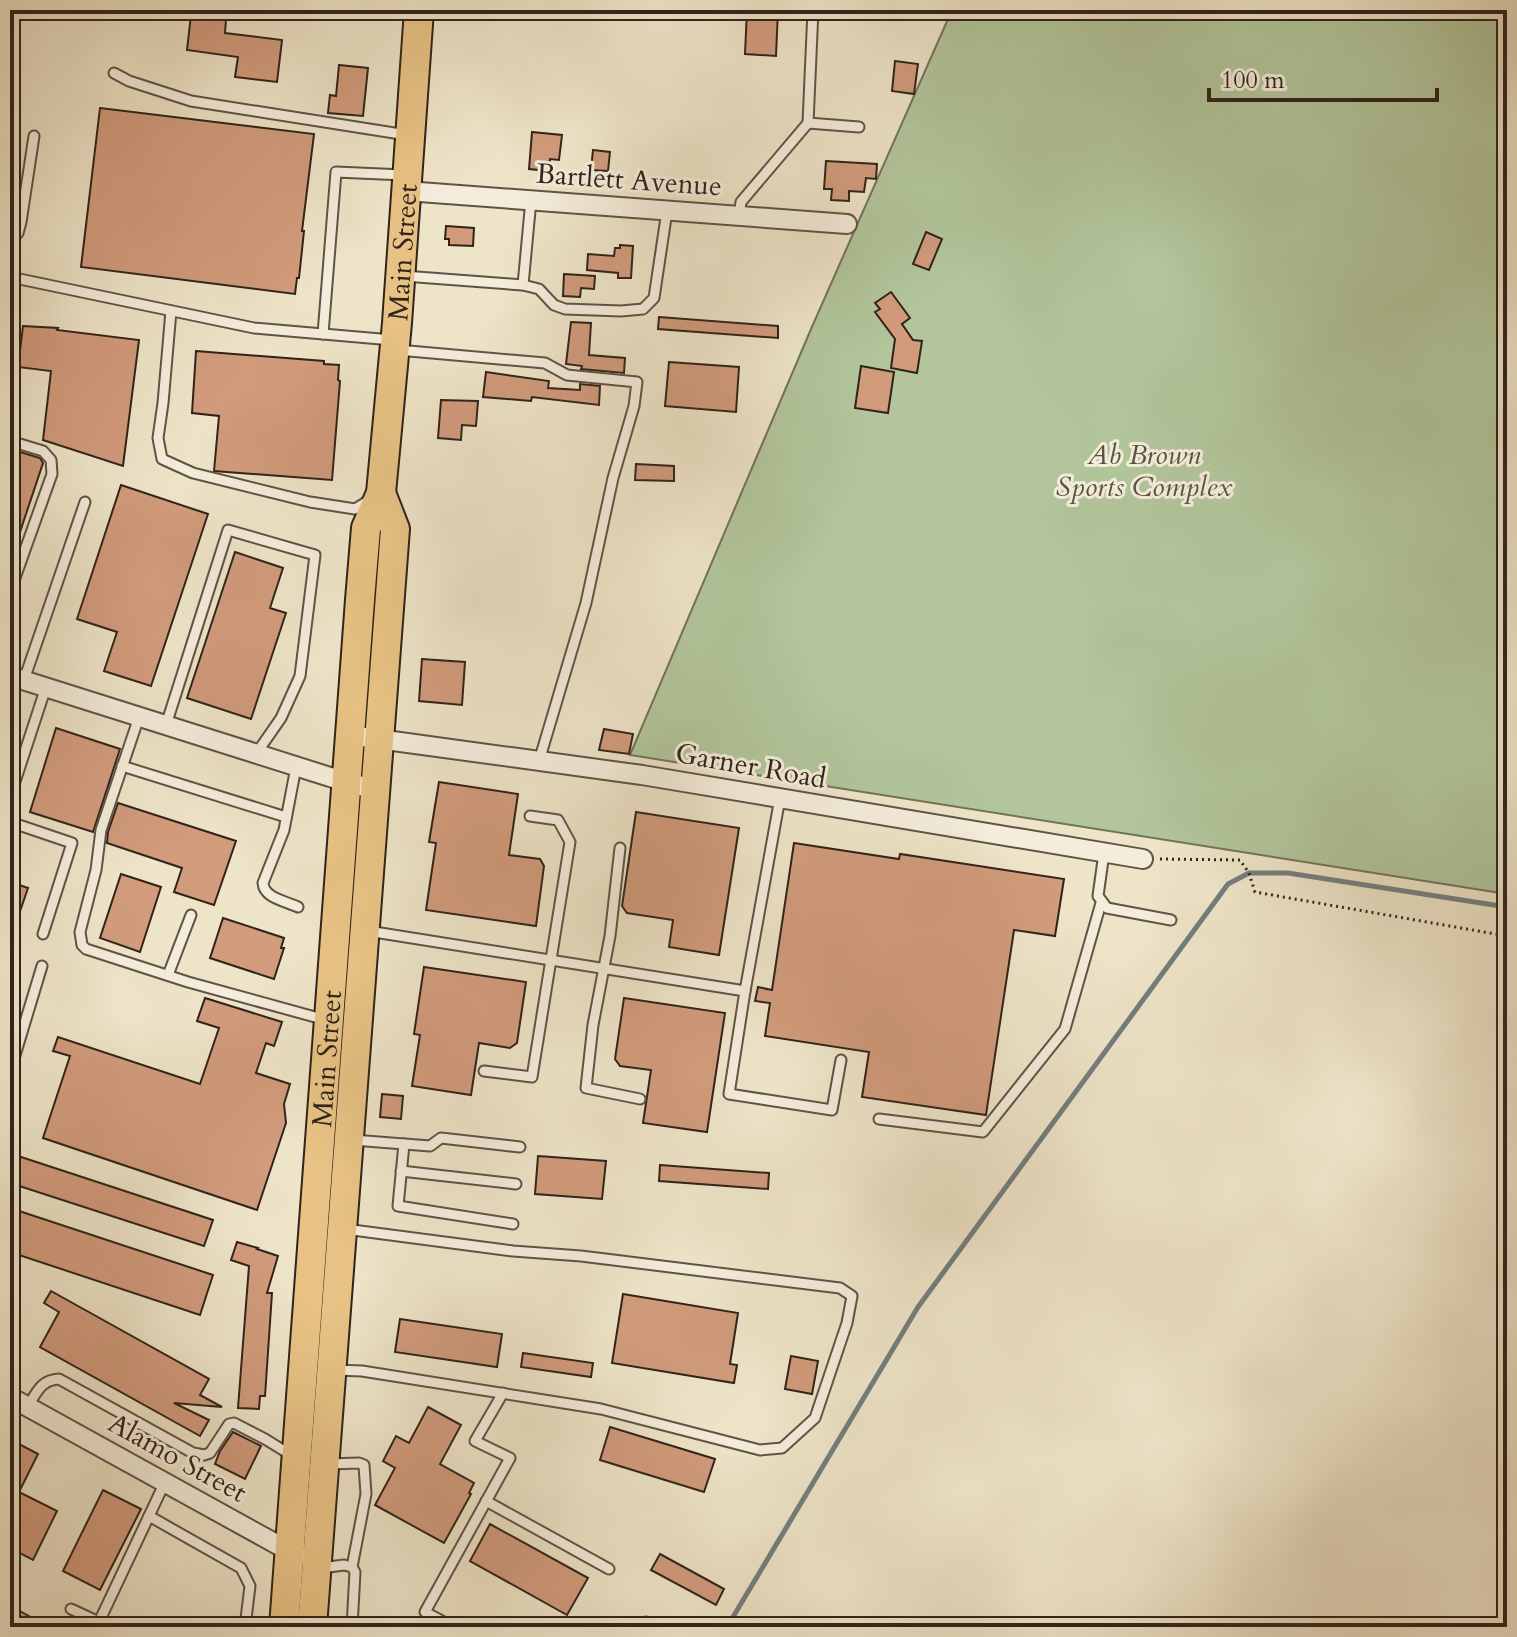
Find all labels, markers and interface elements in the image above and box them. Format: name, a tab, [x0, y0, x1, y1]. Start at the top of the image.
scale bar	[1209, 52, 1437, 102]
text: 100 m	[1221, 64, 1285, 97]
street label: Bartlett Avenue	[535, 155, 723, 205]
street label: Main Street	[379, 182, 427, 322]
park label: Ab Brown Sports Complex	[1056, 436, 1233, 506]
street label: Garner Road	[672, 734, 829, 798]
street label: Main Street	[303, 989, 351, 1128]
street label: Alamo Street	[101, 1404, 254, 1512]

